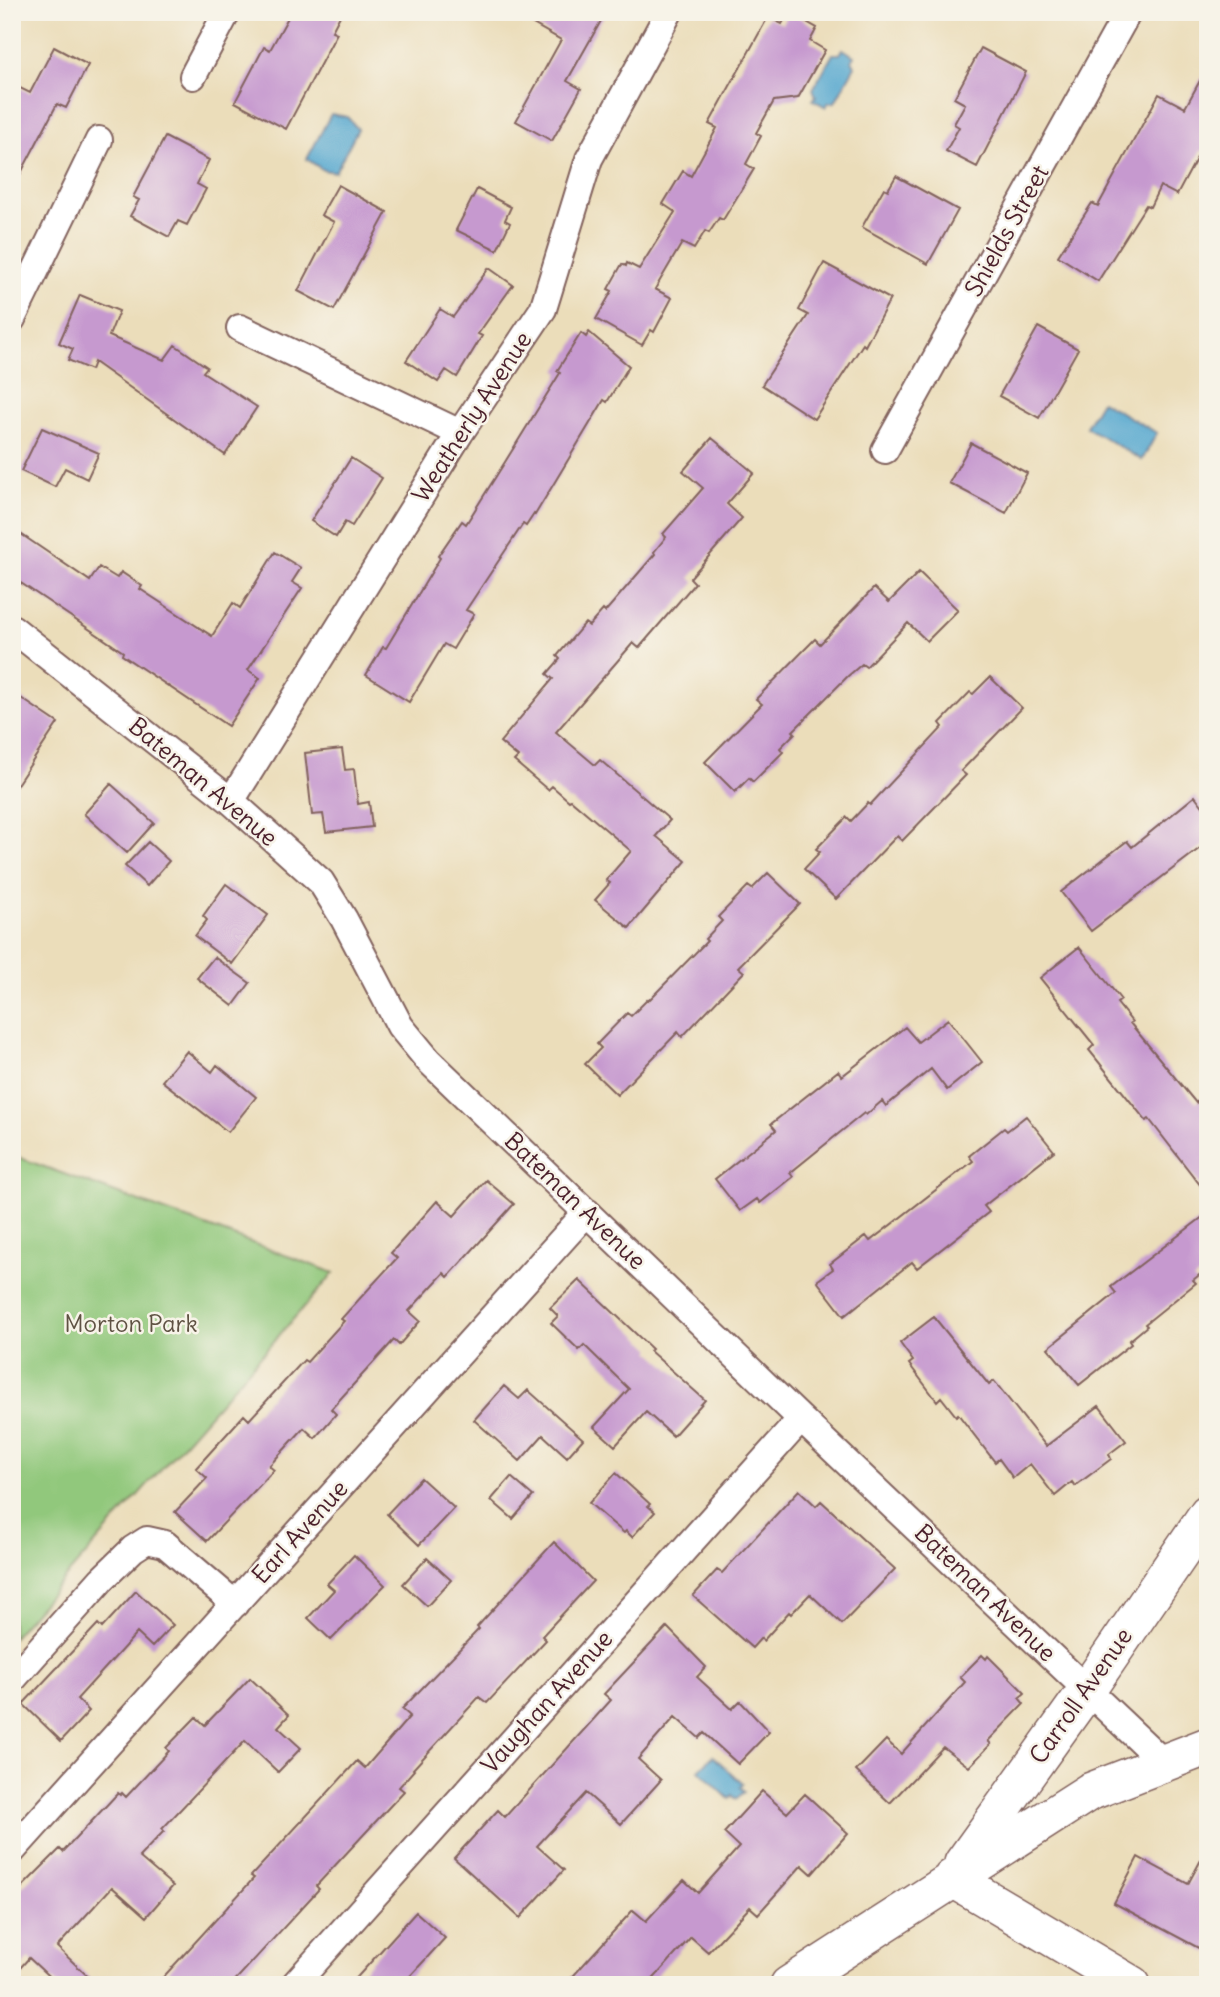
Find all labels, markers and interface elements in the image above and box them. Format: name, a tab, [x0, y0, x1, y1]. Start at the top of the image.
street label: Shields Street	[958, 160, 1055, 301]
street label: Weatherly Avenue	[405, 326, 537, 507]
street label: Bateman Avenue	[123, 710, 284, 852]
street label: Bateman Avenue	[499, 1125, 653, 1275]
park label: Morton Park	[64, 1308, 198, 1338]
street label: Earl Avenue	[245, 1473, 353, 1589]
street label: Bateman Avenue	[909, 1517, 1063, 1667]
street label: Carroll Avenue	[1022, 1622, 1138, 1769]
street label: Vaughan Avenue	[474, 1623, 618, 1779]

